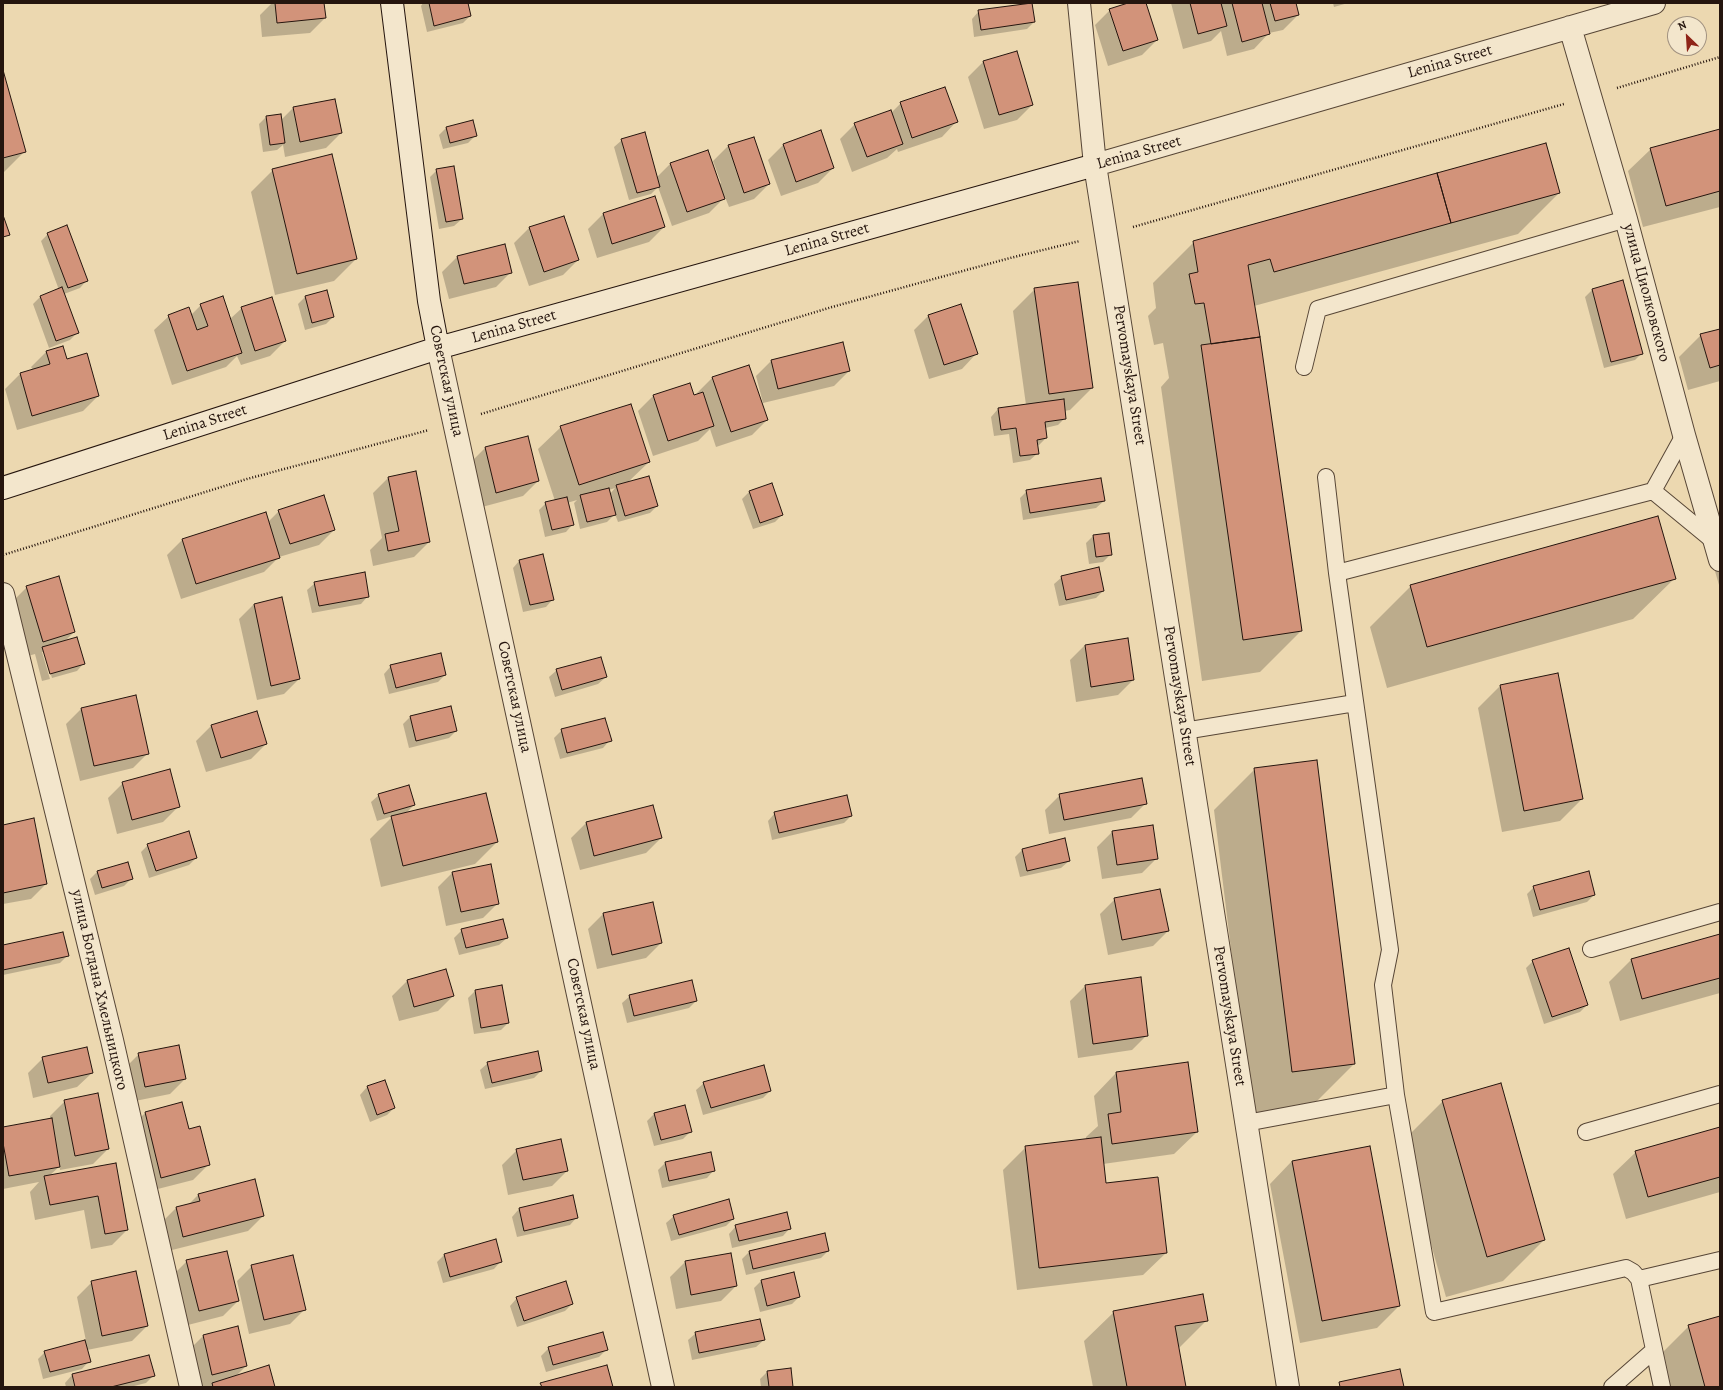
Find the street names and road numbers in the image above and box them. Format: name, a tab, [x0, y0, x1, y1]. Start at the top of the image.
street label: Lenina Street	[1405, 41, 1495, 83]
street label: Lenina Street	[1094, 132, 1184, 174]
street label: Lenina Street	[782, 219, 872, 261]
street label: улица Циолковского	[1618, 222, 1674, 364]
street label: Pervomayskaya Street	[1108, 303, 1150, 447]
street label: Lenina Street	[469, 306, 559, 348]
street label: Советская улица	[425, 323, 467, 439]
street label: Lenina Street	[161, 400, 249, 446]
street label: Pervomayskaya Street	[1158, 624, 1200, 768]
street label: Советская улица	[493, 639, 535, 755]
street label: улица Богдана Хмельницкого	[67, 888, 131, 1092]
street label: Pervomayskaya Street	[1208, 944, 1250, 1088]
street label: Советская улица	[562, 956, 604, 1072]

